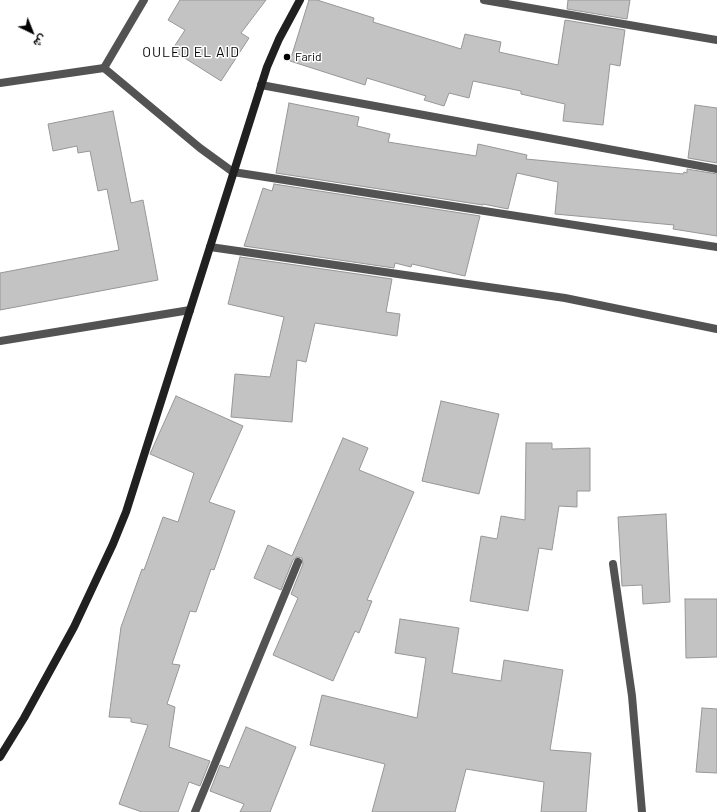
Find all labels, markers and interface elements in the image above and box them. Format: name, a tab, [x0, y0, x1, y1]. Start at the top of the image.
north arrow	[12, 12, 52, 52]
text: ش	[31, 32, 50, 50]
district label: OULED EL AID	[142, 44, 240, 60]
place label: Farid	[295, 50, 322, 64]
marker: Farid	[282, 52, 292, 62]

